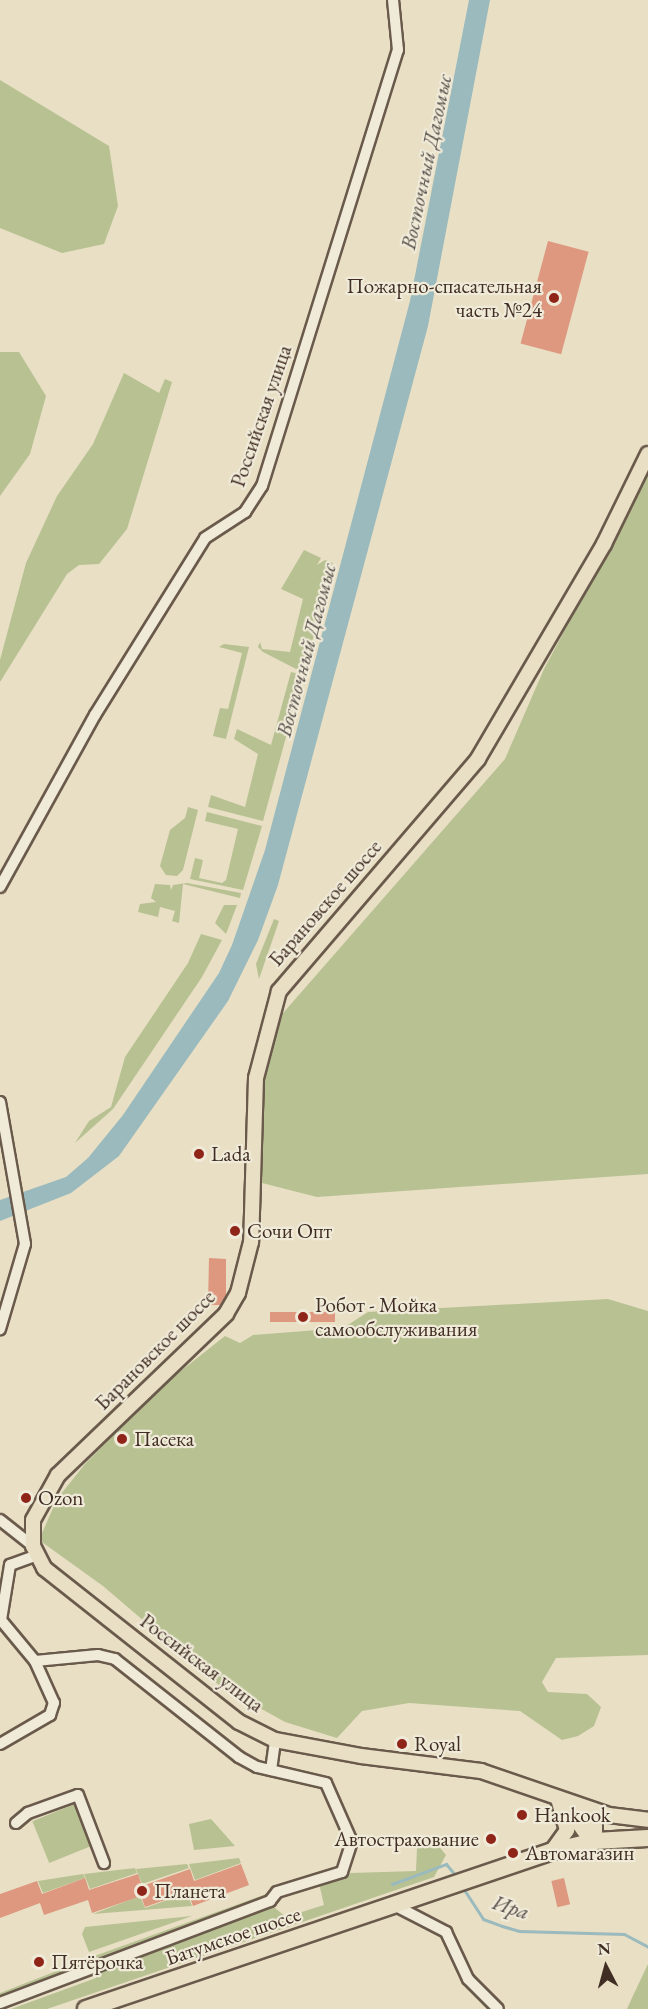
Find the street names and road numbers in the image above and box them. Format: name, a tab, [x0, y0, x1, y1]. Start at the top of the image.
street label: Российская улица	[225, 342, 297, 490]
street label: Барановское шоссе	[263, 834, 387, 972]
street label: Барановское шоссе	[90, 1285, 220, 1415]
street label: Российская улица	[135, 1608, 269, 1718]
street label: Батумское шоссе	[162, 1901, 304, 1971]

